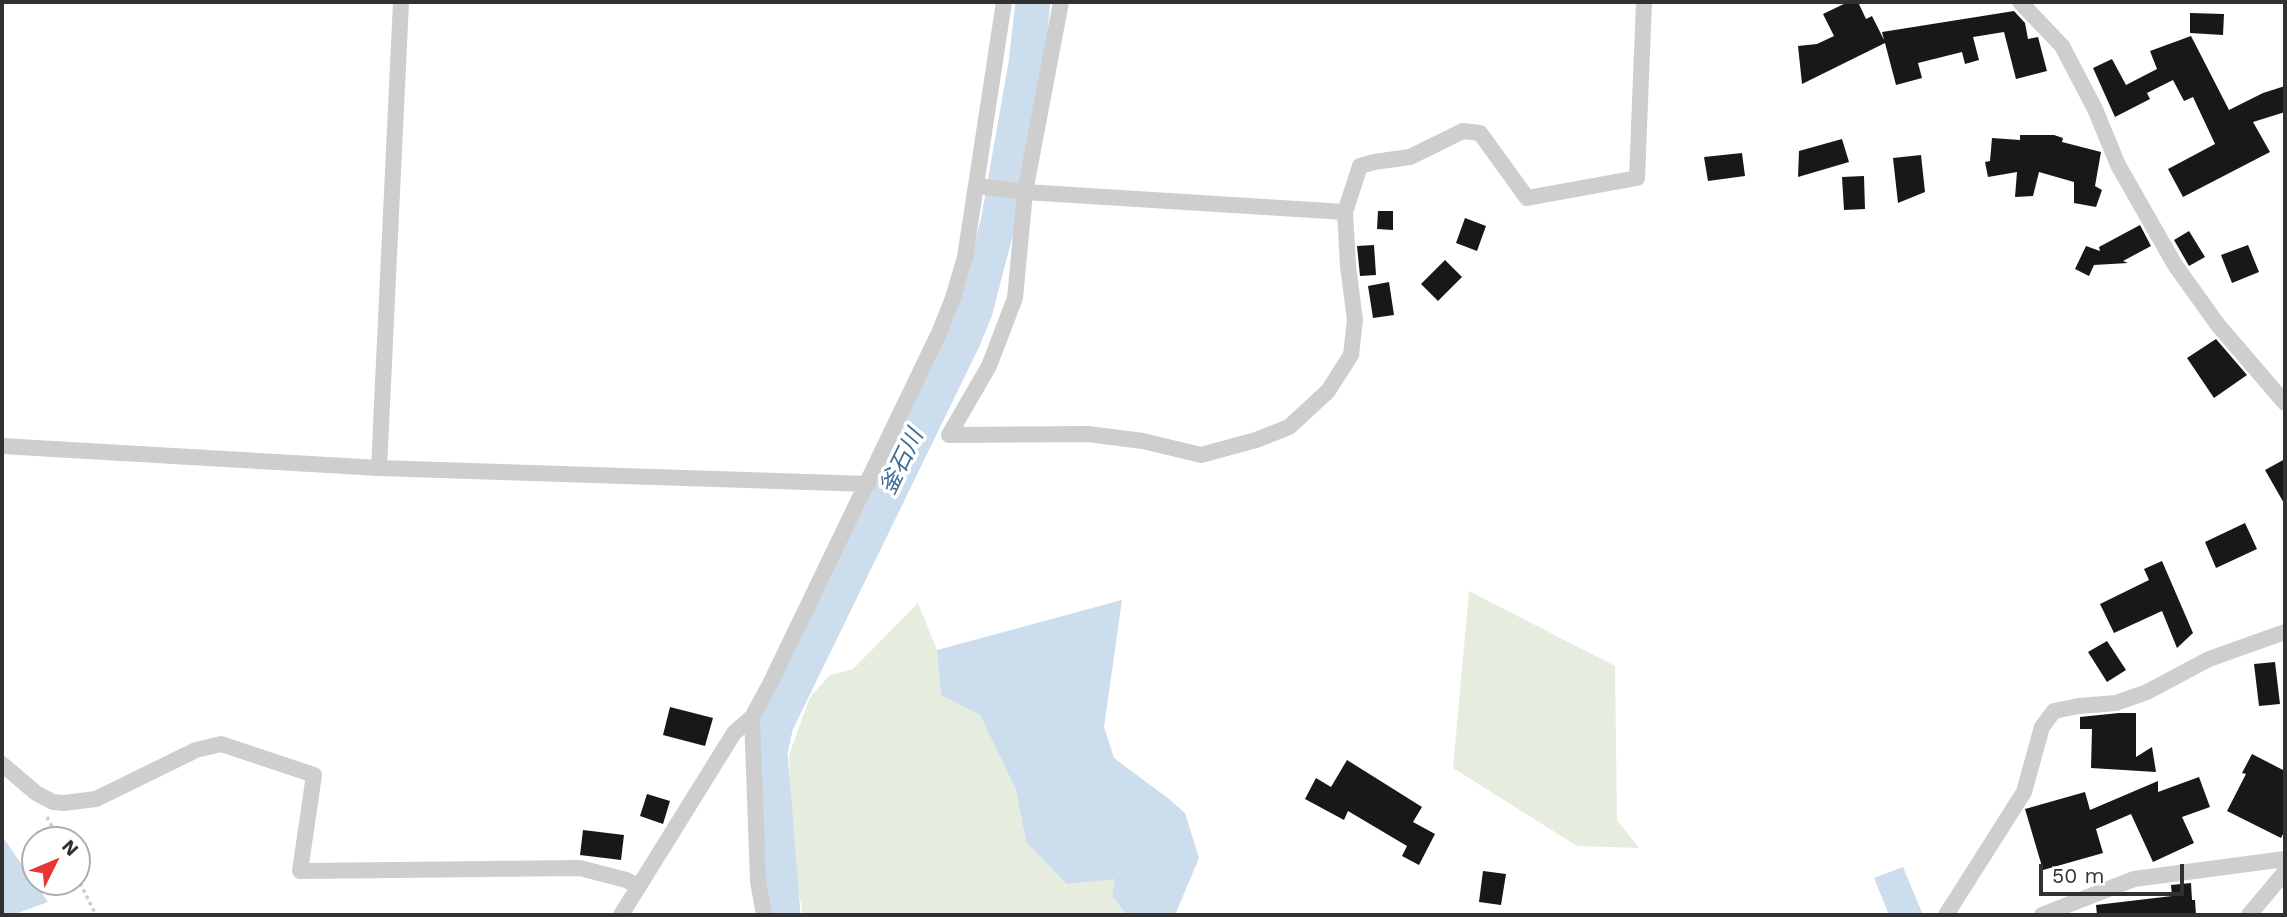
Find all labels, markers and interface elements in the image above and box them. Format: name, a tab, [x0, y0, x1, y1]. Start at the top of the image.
water label: 釜石川	[874, 425, 930, 499]
north arrow	[21, 826, 91, 896]
text: N	[57, 835, 83, 861]
scale bar	[2042, 850, 2187, 894]
text: 50 m	[2052, 863, 2104, 888]

